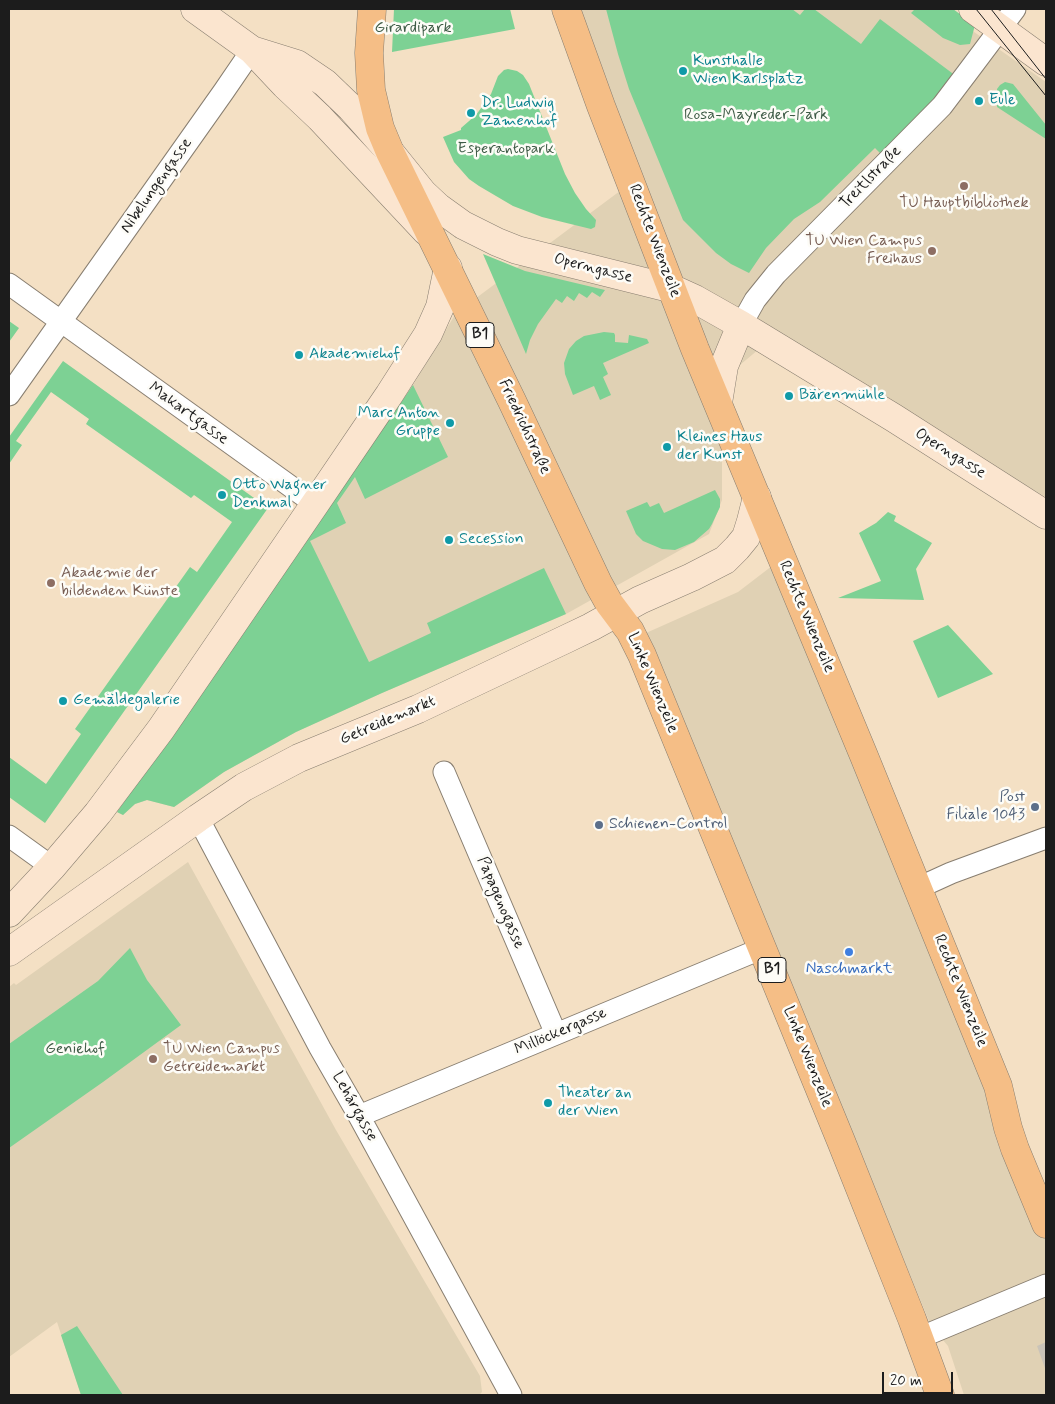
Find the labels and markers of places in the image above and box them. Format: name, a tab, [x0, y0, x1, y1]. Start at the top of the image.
place label: Kunsthalle Wien Karlsplatz	[693, 52, 804, 90]
marker: Kunsthalle Wien Karlsplatz	[677, 65, 689, 77]
place label: Eule	[989, 91, 1015, 111]
place label: Dr. Ludwig Zamenhof	[481, 94, 557, 132]
marker: Eule	[973, 95, 985, 107]
marker: Dr. Ludwig Zamenhof	[465, 107, 477, 119]
marker: TU Hauptbibliothek	[958, 180, 970, 192]
place label: TU Hauptbibliothek	[899, 194, 1029, 214]
place label: TU Wien Campus Freihaus	[805, 232, 922, 270]
marker: TU Wien Campus Freihaus	[926, 245, 938, 257]
place label: Akademiehof	[309, 345, 400, 365]
marker: Akademiehof	[293, 349, 305, 361]
place label: Bärenmühle	[799, 386, 885, 406]
marker: Bärenmühle	[783, 390, 795, 402]
place label: Marc Anton Gruppe	[358, 404, 440, 442]
marker: Marc Anton Gruppe	[444, 417, 456, 429]
place label: Kleines Haus der Kunst	[677, 428, 762, 466]
marker: Kleines Haus der Kunst	[661, 441, 673, 453]
place label: Otto Wagner Denkmal	[232, 476, 327, 514]
marker: Otto Wagner Denkmal	[216, 489, 228, 501]
place label: Secession	[459, 530, 524, 550]
marker: Secession	[443, 534, 455, 546]
place label: Akademie der bildenden Künste	[61, 564, 178, 602]
marker: Akademie der bildenden Künste	[45, 577, 57, 589]
place label: Gemäldegalerie	[73, 691, 180, 711]
marker: Gemäldegalerie	[57, 695, 69, 707]
place label: Post Filiale 1043	[947, 788, 1025, 826]
marker: Post Filiale 1043	[1029, 801, 1041, 813]
place label: Schienen-Control	[609, 815, 728, 835]
marker: Schienen-Control	[593, 819, 605, 831]
marker: Naschmarkt	[843, 946, 855, 958]
place label: Naschmarkt	[806, 960, 892, 980]
place label: TU Wien Campus Getreidemarkt	[163, 1040, 280, 1078]
marker: TU Wien Campus Getreidemarkt	[147, 1053, 159, 1065]
place label: Theater an der Wien	[558, 1084, 632, 1122]
marker: Theater an der Wien	[542, 1097, 554, 1109]

